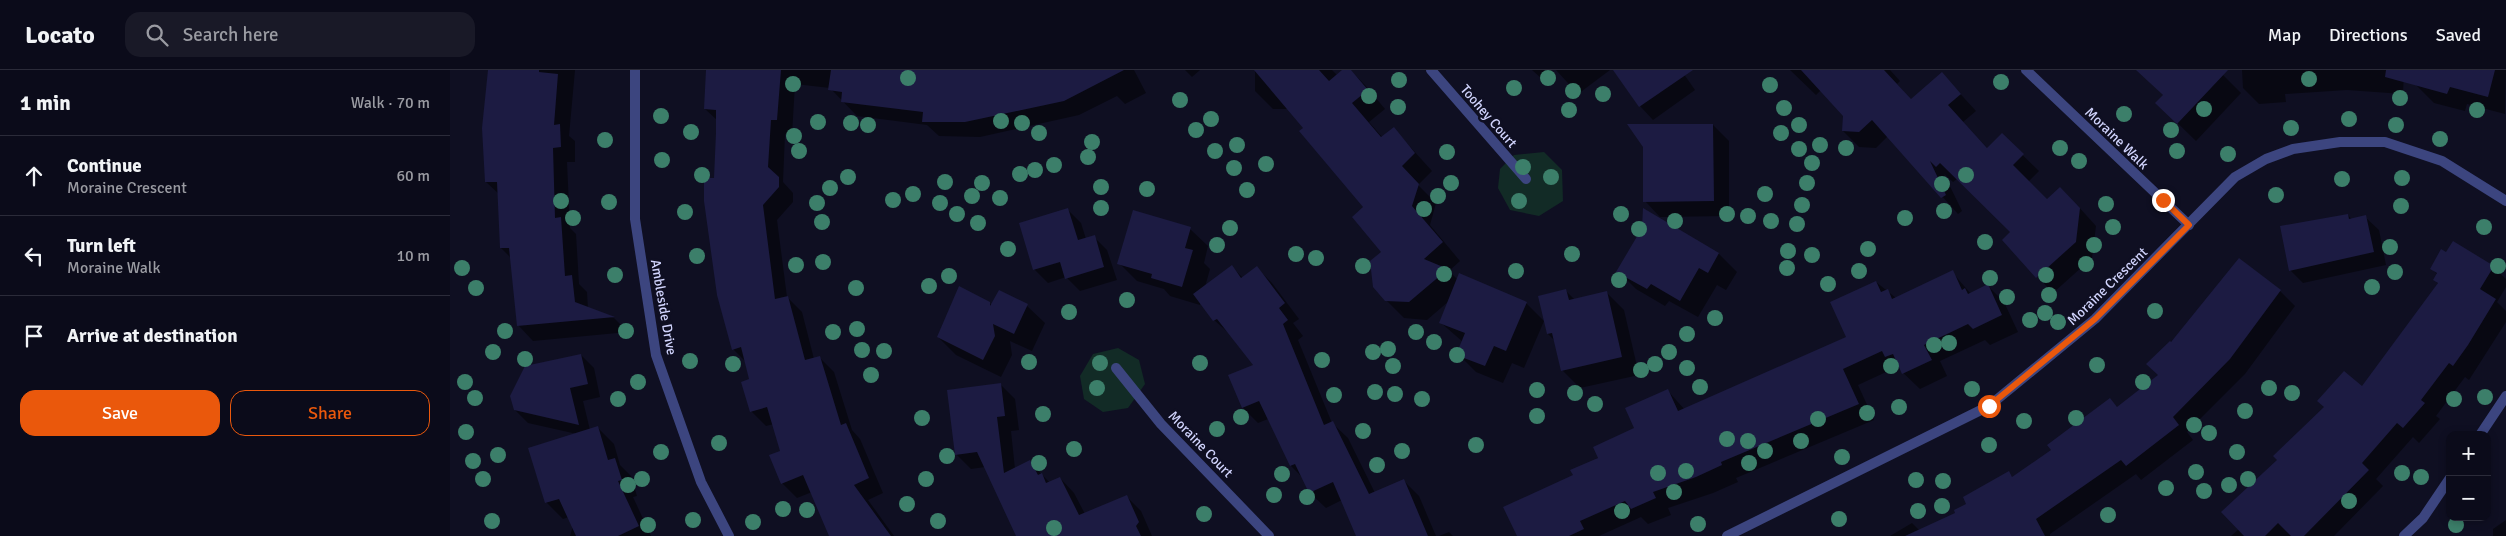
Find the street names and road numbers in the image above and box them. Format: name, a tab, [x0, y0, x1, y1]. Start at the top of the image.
street label: Toohey Court	[1457, 81, 1521, 151]
street label: Moraine Walk	[2081, 104, 2152, 173]
street label: Moraine Crescent	[2064, 244, 2151, 329]
street label: Ambleside Drive	[647, 258, 680, 356]
street label: Moraine Court	[1165, 408, 1237, 481]

